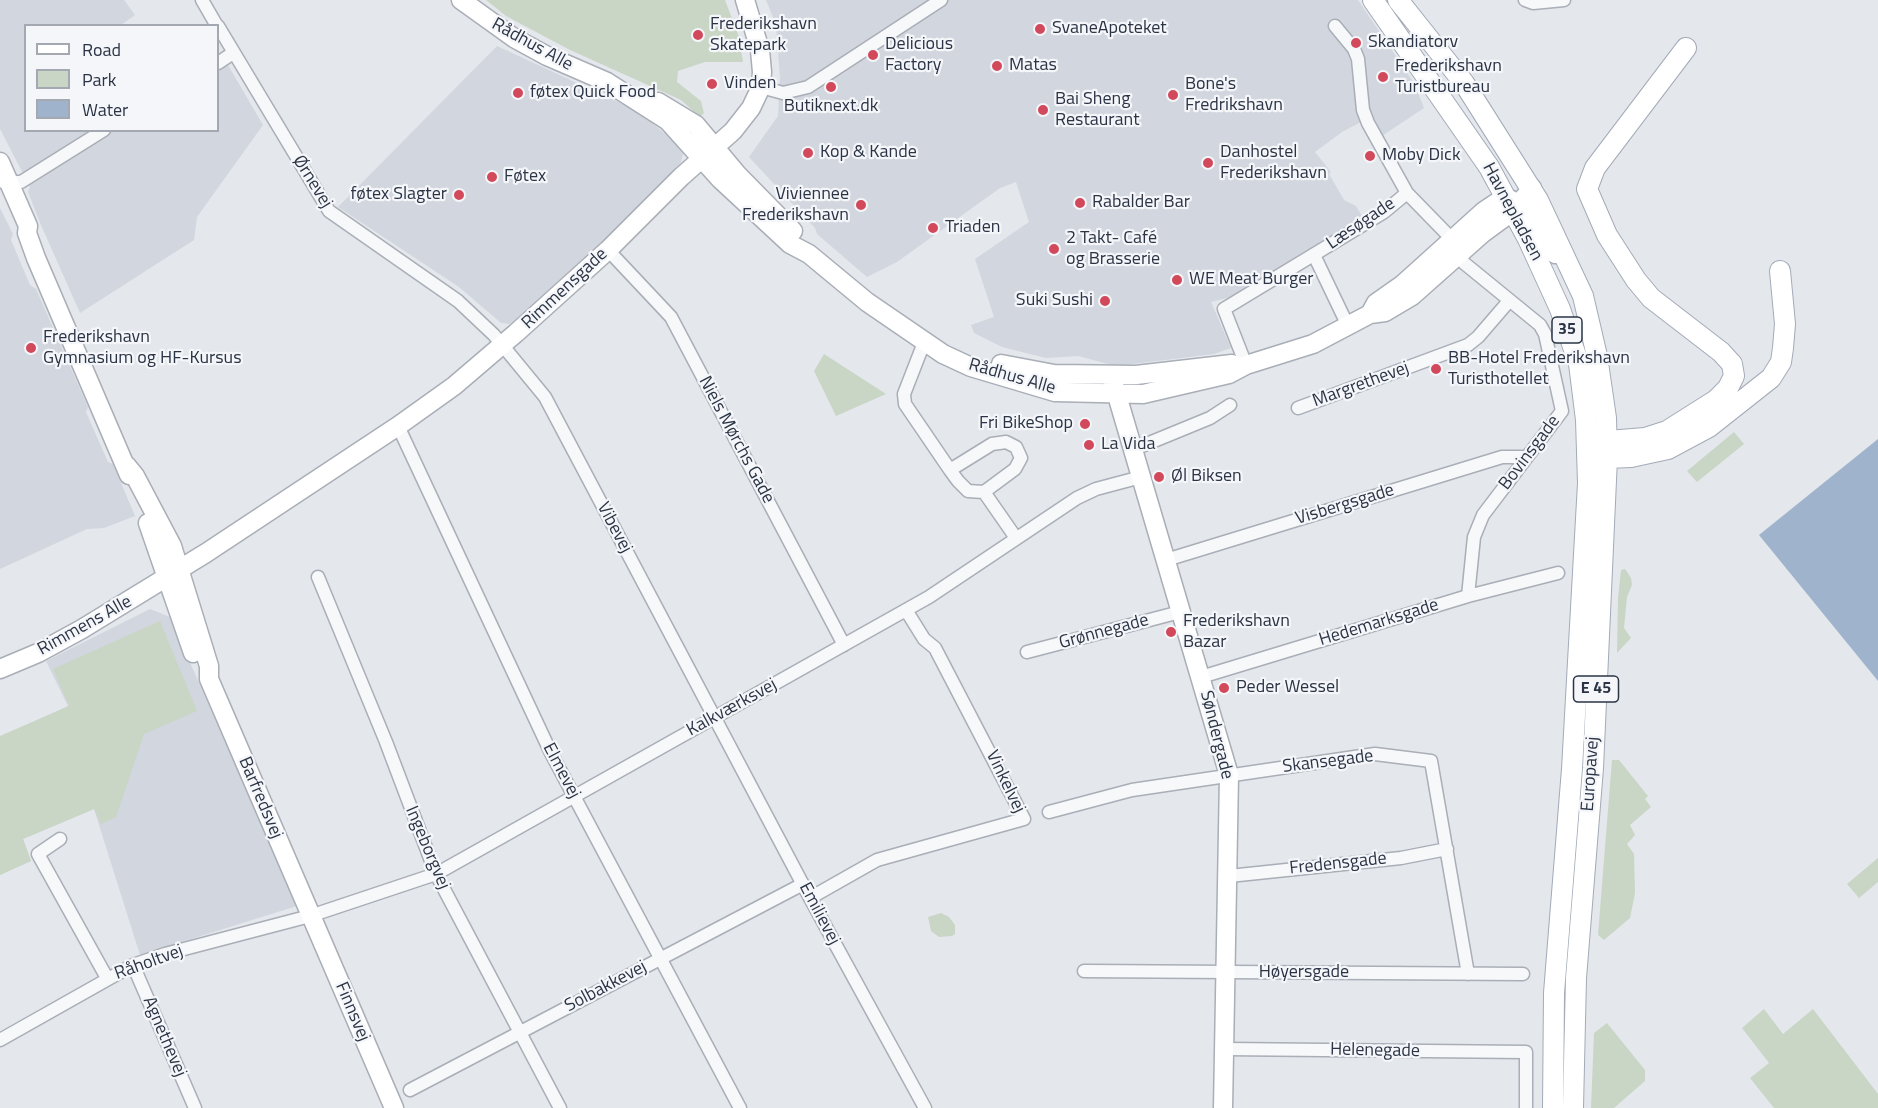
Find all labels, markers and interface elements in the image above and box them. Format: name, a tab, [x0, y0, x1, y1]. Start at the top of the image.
street label: Rådhus Alle	[488, 14, 576, 76]
place label: Frederikshavn Skatepark	[710, 14, 817, 57]
place label: SvaneApoteket	[1052, 18, 1167, 40]
marker: SvaneApoteket	[1033, 22, 1047, 36]
legend	[24, 24, 219, 132]
marker: Frederikshavn Skatepark	[691, 28, 705, 42]
place label: Skandiatorv	[1368, 32, 1458, 54]
place label: Delicious Factory	[885, 34, 953, 76]
text: Road	[82, 36, 121, 63]
marker: Skandiatorv	[1349, 36, 1363, 50]
marker: Delicious Factory	[866, 48, 880, 62]
place label: Matas	[1009, 55, 1057, 77]
place label: Frederikshavn Turistbureau	[1395, 56, 1502, 98]
marker: Matas	[990, 59, 1004, 73]
text: Park	[82, 66, 116, 93]
marker: Frederikshavn Turistbureau	[1376, 70, 1390, 84]
place label: Vinden	[724, 73, 776, 95]
place label: Bone's Fredrikshavn	[1185, 74, 1283, 116]
marker: Vinden	[705, 77, 719, 91]
marker: Butiknext.dk	[824, 80, 838, 94]
place label: føtex Quick Food	[530, 82, 656, 104]
marker: føtex Quick Food	[511, 86, 525, 100]
marker: Bone's Fredrikshavn	[1166, 88, 1180, 102]
place label: Bai Sheng Restaurant	[1055, 89, 1139, 132]
text: Water	[82, 96, 128, 123]
place label: Butiknext.dk	[784, 96, 878, 118]
marker: Bai Sheng Restaurant	[1036, 103, 1050, 117]
place label: Kop & Kande	[820, 142, 917, 164]
place label: Danhostel Frederikshavn	[1220, 142, 1327, 184]
place label: Moby Dick	[1382, 145, 1461, 167]
marker: Kop & Kande	[801, 146, 815, 160]
marker: Moby Dick	[1363, 149, 1377, 163]
street label: Ørnevej	[287, 152, 337, 212]
marker: Danhostel Frederikshavn	[1201, 156, 1215, 170]
street label: Havnepladsen	[1477, 159, 1547, 265]
place label: Føtex	[504, 166, 546, 188]
marker: Føtex	[485, 170, 499, 184]
place label: føtex Slagter	[351, 184, 447, 206]
place label: Viviennee Frederikshavn	[742, 184, 849, 226]
marker: føtex Slagter	[452, 188, 466, 202]
place label: Rabalder Bar	[1092, 192, 1190, 214]
street label: Læsøgade	[1323, 193, 1399, 255]
marker: Rabalder Bar	[1073, 196, 1087, 210]
marker: Viviennee Frederikshavn	[854, 198, 868, 212]
place label: Triaden	[945, 217, 1000, 239]
marker: Triaden	[926, 221, 940, 235]
place label: 2 Takt- Café og Brasserie	[1066, 228, 1160, 270]
marker: 2 Takt- Café og Brasserie	[1047, 242, 1061, 256]
street label: Rimmensgade	[518, 244, 612, 334]
place label: WE Meat Burger	[1189, 269, 1314, 291]
marker: WE Meat Burger	[1170, 273, 1184, 287]
place label: Suki Sushi	[1016, 290, 1093, 312]
marker: Suki Sushi	[1098, 294, 1112, 308]
road number: 35	[1552, 317, 1582, 343]
place label: Frederikshavn Gymnasium og HF-Kursus	[43, 327, 242, 370]
marker: Frederikshavn Gymnasium og HF-Kursus	[24, 341, 38, 355]
place label: BB-Hotel Frederikshavn Turisthotellet	[1448, 348, 1630, 391]
street label: Rådhus Alle	[966, 354, 1058, 400]
street label: Margrethevej	[1310, 358, 1412, 412]
marker: BB-Hotel Frederikshavn Turisthotellet	[1429, 362, 1443, 376]
street label: Niels Mørchs Gade	[693, 373, 779, 507]
street label: Bovinsgade	[1495, 411, 1565, 495]
place label: Fri BikeShop	[979, 413, 1073, 435]
marker: Fri BikeShop	[1078, 417, 1092, 431]
place label: La Vida	[1101, 434, 1156, 456]
marker: La Vida	[1082, 438, 1096, 452]
place label: Øl Biksen	[1171, 466, 1242, 488]
marker: Øl Biksen	[1152, 470, 1166, 484]
street label: Visbergsgade	[1293, 480, 1397, 530]
street label: Vibevej	[592, 499, 636, 557]
street label: Rimmens Alle	[34, 591, 136, 661]
street label: Hedemarksgade	[1317, 595, 1441, 651]
street label: Grønnegade	[1057, 610, 1151, 654]
place label: Frederikshavn Bazar	[1183, 611, 1290, 654]
marker: Frederikshavn Bazar	[1164, 625, 1178, 639]
street label: Kalkværksvej	[683, 674, 781, 742]
road number: E 45	[1574, 676, 1618, 702]
place label: Peder Wessel	[1236, 677, 1339, 699]
marker: Peder Wessel	[1217, 681, 1231, 695]
street label: Søndergade	[1195, 688, 1237, 782]
street label: Europavej	[1578, 736, 1604, 812]
street label: Elmevej	[537, 740, 585, 802]
street label: Skansegade	[1281, 746, 1375, 778]
street label: Vinkelvej	[981, 747, 1029, 817]
street label: Barfredsvej	[233, 754, 287, 842]
street label: Ingeborgvej	[400, 803, 454, 893]
street label: Fredensgade	[1288, 848, 1388, 880]
street label: Emilievej	[794, 879, 844, 949]
street label: Råholtvej	[112, 941, 186, 985]
street label: Solbakkevej	[561, 956, 651, 1018]
street label: Høyersgade	[1259, 962, 1349, 984]
street label: Finnsvej	[330, 979, 374, 1045]
street label: Agnethevej	[137, 994, 191, 1080]
street label: Helenegade	[1330, 1039, 1420, 1063]

